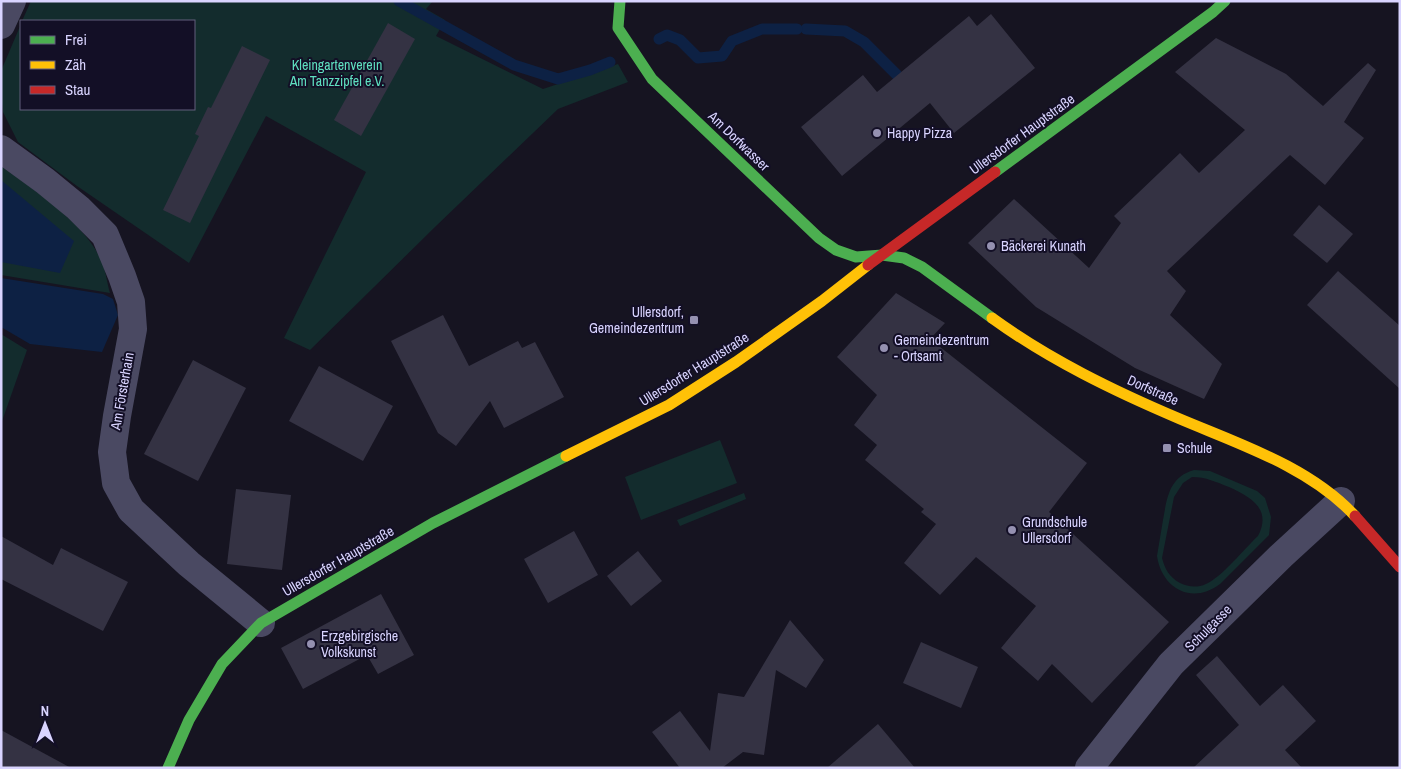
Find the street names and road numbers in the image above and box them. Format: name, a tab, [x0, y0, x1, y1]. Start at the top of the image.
street label: Ullersdorfer Hauptstraße	[966, 90, 1078, 178]
street label: Am Dorfwasser	[704, 107, 774, 175]
street label: Ullersdorfer Hauptstraße	[636, 328, 752, 410]
street label: Am Försterhain	[106, 351, 138, 432]
street label: Dorfstraße	[1125, 371, 1181, 409]
street label: Ullersdorfer Hauptstraße	[279, 522, 397, 600]
street label: Schulgasse	[1181, 601, 1235, 655]

